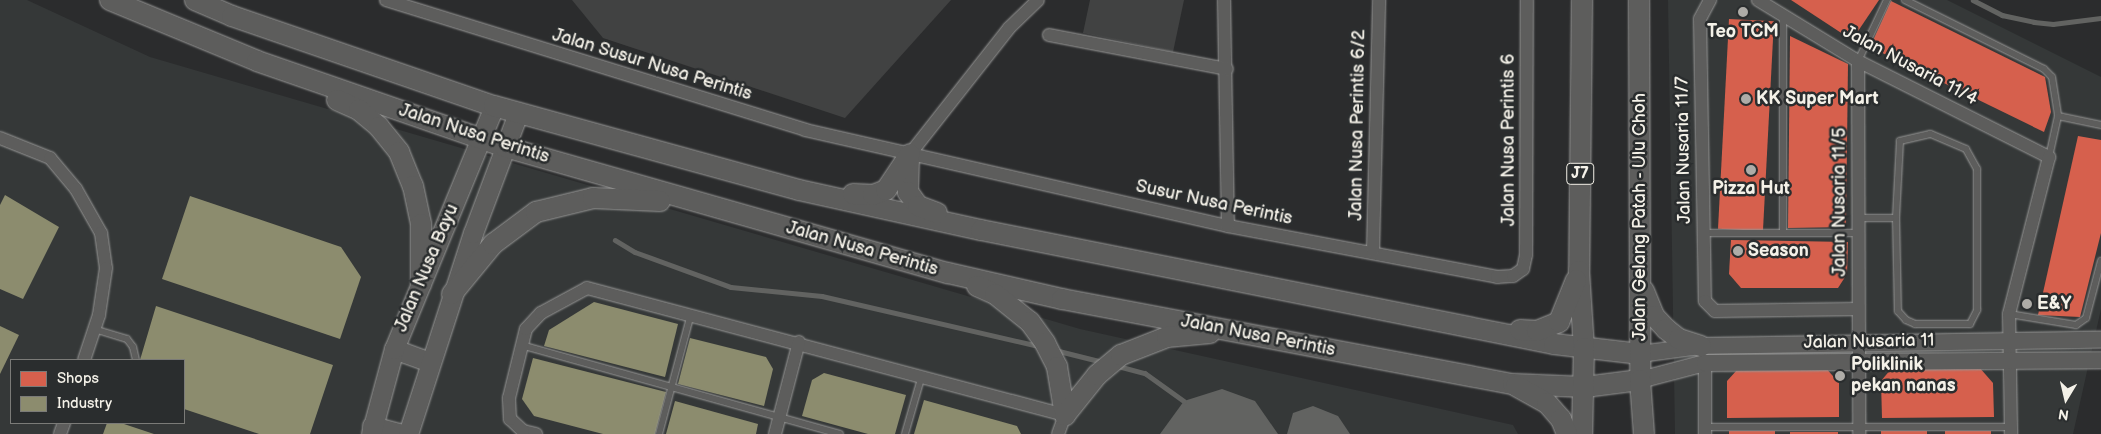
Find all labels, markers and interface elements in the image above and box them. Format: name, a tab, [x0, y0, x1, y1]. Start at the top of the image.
marker: Teo TCM	[1736, 5, 1750, 19]
place label: Teo TCM	[1707, 21, 1779, 43]
street label: Jalan Nusaria 11/4	[1839, 21, 1981, 111]
street label: Jalan Susur Nusa Perintis	[549, 24, 755, 106]
street label: Jalan Nusa Perintis 6/2	[1346, 29, 1370, 221]
street label: Jalan Nusa Perintis 6	[1498, 54, 1520, 226]
street label: Jalan Nusaria 11/7	[1672, 76, 1696, 224]
place label: KK Super Mart	[1756, 88, 1878, 110]
street label: Jalan Gelang Patah - Ulu Choh	[1629, 92, 1651, 342]
marker: KK Super Mart	[1740, 93, 1752, 105]
street label: Jalan Nusa Perintis	[396, 100, 552, 168]
street label: Jalan Nusaria 11/5	[1829, 127, 1851, 277]
road number: J7	[1565, 160, 1595, 188]
marker: Pizza Hut	[1745, 164, 1757, 176]
street label: Susur Nusa Perintis	[1134, 176, 1294, 230]
place label: Pizza Hut	[1712, 178, 1790, 200]
street label: Jalan Nusa Bayu	[390, 201, 464, 335]
street label: Jalan Nusa Perintis	[784, 217, 940, 281]
place label: Season	[1748, 240, 1809, 262]
marker: Season	[1732, 245, 1744, 257]
place label: E&Y	[2037, 293, 2071, 315]
marker: E&Y	[2021, 298, 2033, 310]
street label: Jalan Nusa Perintis	[1179, 310, 1337, 362]
street label: Jalan Nusaria 11	[1803, 330, 1935, 354]
place label: Poliklinik pekan nanas	[1851, 355, 1956, 398]
legend	[10, 359, 185, 424]
text: Shops	[57, 369, 99, 388]
marker: Poliklinik pekan nanas	[1833, 369, 1847, 383]
north arrow	[2041, 374, 2091, 424]
text: Industry	[57, 394, 112, 413]
text: N	[2057, 405, 2070, 424]

